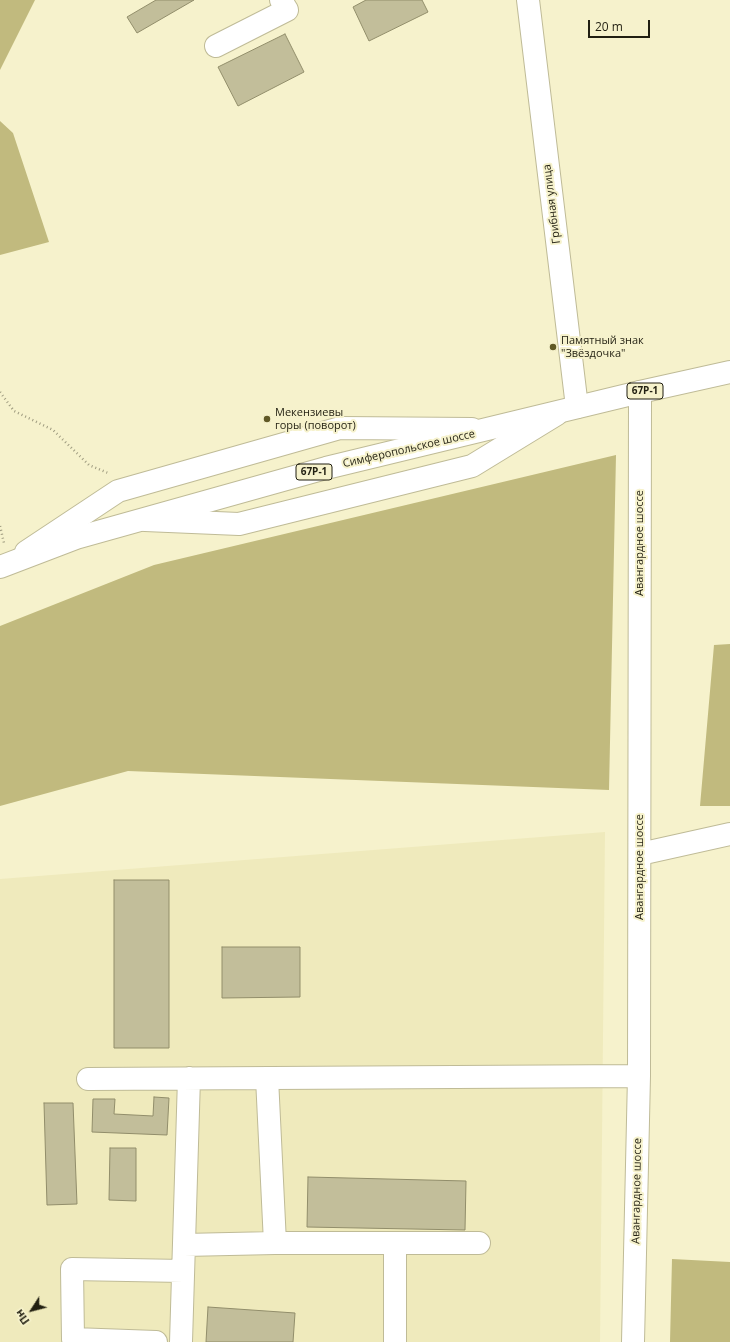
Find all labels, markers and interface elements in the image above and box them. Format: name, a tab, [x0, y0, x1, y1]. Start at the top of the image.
scale bar	[590, 12, 652, 38]
text: 20 m	[595, 18, 623, 35]
street label: Грибная улица	[541, 164, 563, 244]
place label: Памятный знак "Звёздочка"	[561, 334, 644, 360]
marker: Памятный знак "Звёздочка"	[548, 342, 558, 352]
road number: 67Р-1	[627, 383, 663, 399]
place label: Мекензиевы горы (поворот)	[275, 406, 356, 432]
marker: Мекензиевы горы (поворот)	[262, 414, 272, 424]
street label: Симферопольское шоссе	[342, 427, 476, 471]
road number: 67Р-1	[296, 464, 332, 480]
street label: Авангардное шоссе	[633, 490, 647, 596]
street label: Авангардное шоссе	[633, 814, 647, 920]
street label: Авангардное шоссе	[629, 1138, 645, 1244]
north arrow	[12, 1290, 52, 1330]
text: Пн	[11, 1307, 33, 1328]

